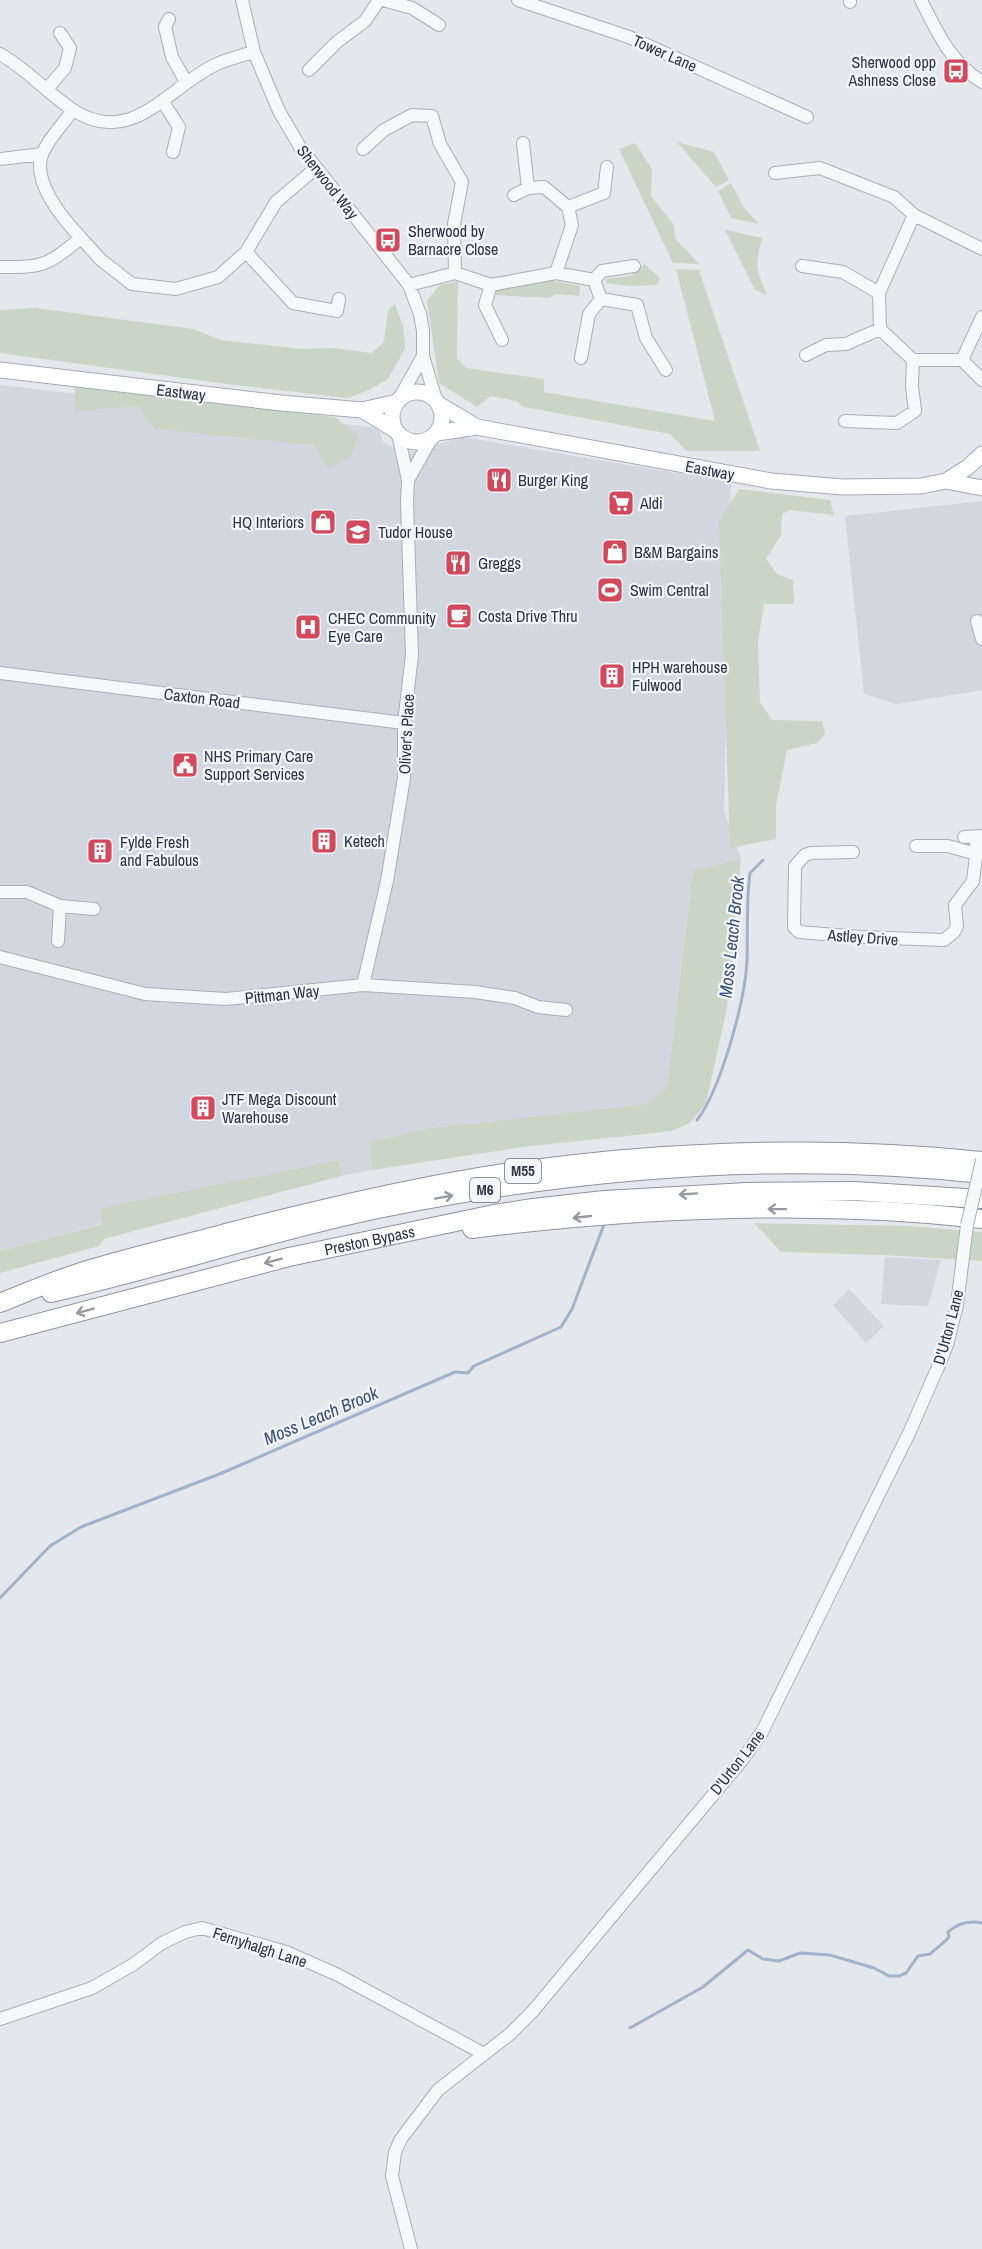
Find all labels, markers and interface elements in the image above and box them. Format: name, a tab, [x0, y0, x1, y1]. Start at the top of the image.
street label: Tower Lane	[630, 29, 700, 77]
place label: Sherwood opp Ashness Close	[847, 51, 936, 91]
bus stop icon: Sherwood opp Ashness Close	[941, 56, 971, 86]
street label: Sherwood Way	[292, 140, 364, 224]
place label: Sherwood by Barnacre Close	[408, 220, 498, 260]
bus stop icon: Sherwood by Barnacre Close	[373, 225, 403, 255]
street label: Eastway	[155, 378, 207, 406]
street label: Eastway	[684, 454, 737, 486]
restaurant icon: Burger King	[484, 465, 514, 495]
place label: Burger King	[518, 469, 589, 491]
supermarket icon: Aldi	[606, 488, 636, 518]
place label: Aldi	[639, 492, 663, 514]
shop icon: HQ Interiors	[308, 507, 338, 537]
place label: HQ Interiors	[233, 511, 304, 533]
school or university icon: Tudor House	[343, 517, 373, 547]
place label: Tudor House	[378, 521, 453, 543]
shop icon: B&M Bargains	[600, 537, 630, 567]
place label: B&M Bargains	[634, 541, 719, 563]
restaurant icon: Greggs	[443, 548, 473, 578]
place label: Greggs	[478, 552, 521, 574]
sports icon: Swim Central	[595, 575, 625, 605]
place label: Swim Central	[630, 579, 709, 601]
cafe icon: Costa Drive Thru	[444, 601, 474, 631]
place label: Costa Drive Thru	[478, 605, 578, 627]
place label: CHEC Community Eye Care	[328, 607, 436, 647]
hospital icon: CHEC Community Eye Care	[293, 612, 323, 642]
place label: HPH warehouse Fulwood	[632, 656, 728, 696]
building icon: HPH warehouse Fulwood	[597, 661, 627, 691]
street label: Caxton Road	[163, 682, 241, 714]
street label: Oliver's Place	[393, 693, 419, 775]
place label: NHS Primary Care Support Services	[204, 745, 313, 785]
public building icon: NHS Primary Care Support Services	[170, 750, 200, 780]
building icon: Ketech	[309, 826, 339, 856]
place label: Ketech	[344, 830, 385, 852]
place label: Fylde Fresh and Fabulous	[120, 831, 199, 871]
building icon: Fylde Fresh and Fabulous	[85, 836, 115, 866]
water label: Moss Leach Brook	[713, 874, 750, 999]
street label: Astley Drive	[826, 923, 899, 950]
street label: Pittman Way	[244, 979, 321, 1009]
place label: JTF Mega Discount Warehouse	[222, 1088, 337, 1128]
building icon: JTF Mega Discount Warehouse	[188, 1093, 218, 1123]
road number: M55	[505, 1159, 541, 1183]
road number: M6	[470, 1178, 500, 1202]
one-way arrow	[679, 1189, 699, 1200]
one-way arrow	[434, 1191, 454, 1202]
one-way arrow	[767, 1203, 787, 1214]
one-way arrow	[573, 1212, 593, 1223]
street label: Preston Bypass	[322, 1220, 417, 1260]
one-way arrow	[264, 1255, 283, 1267]
street label: D'Urton Lane	[927, 1287, 969, 1367]
one-way arrow	[76, 1306, 95, 1318]
water label: Moss Leach Brook	[260, 1380, 383, 1451]
street label: D'Urton Lane	[705, 1725, 769, 1799]
street label: Fernyhalgh Lane	[210, 1921, 310, 1973]

